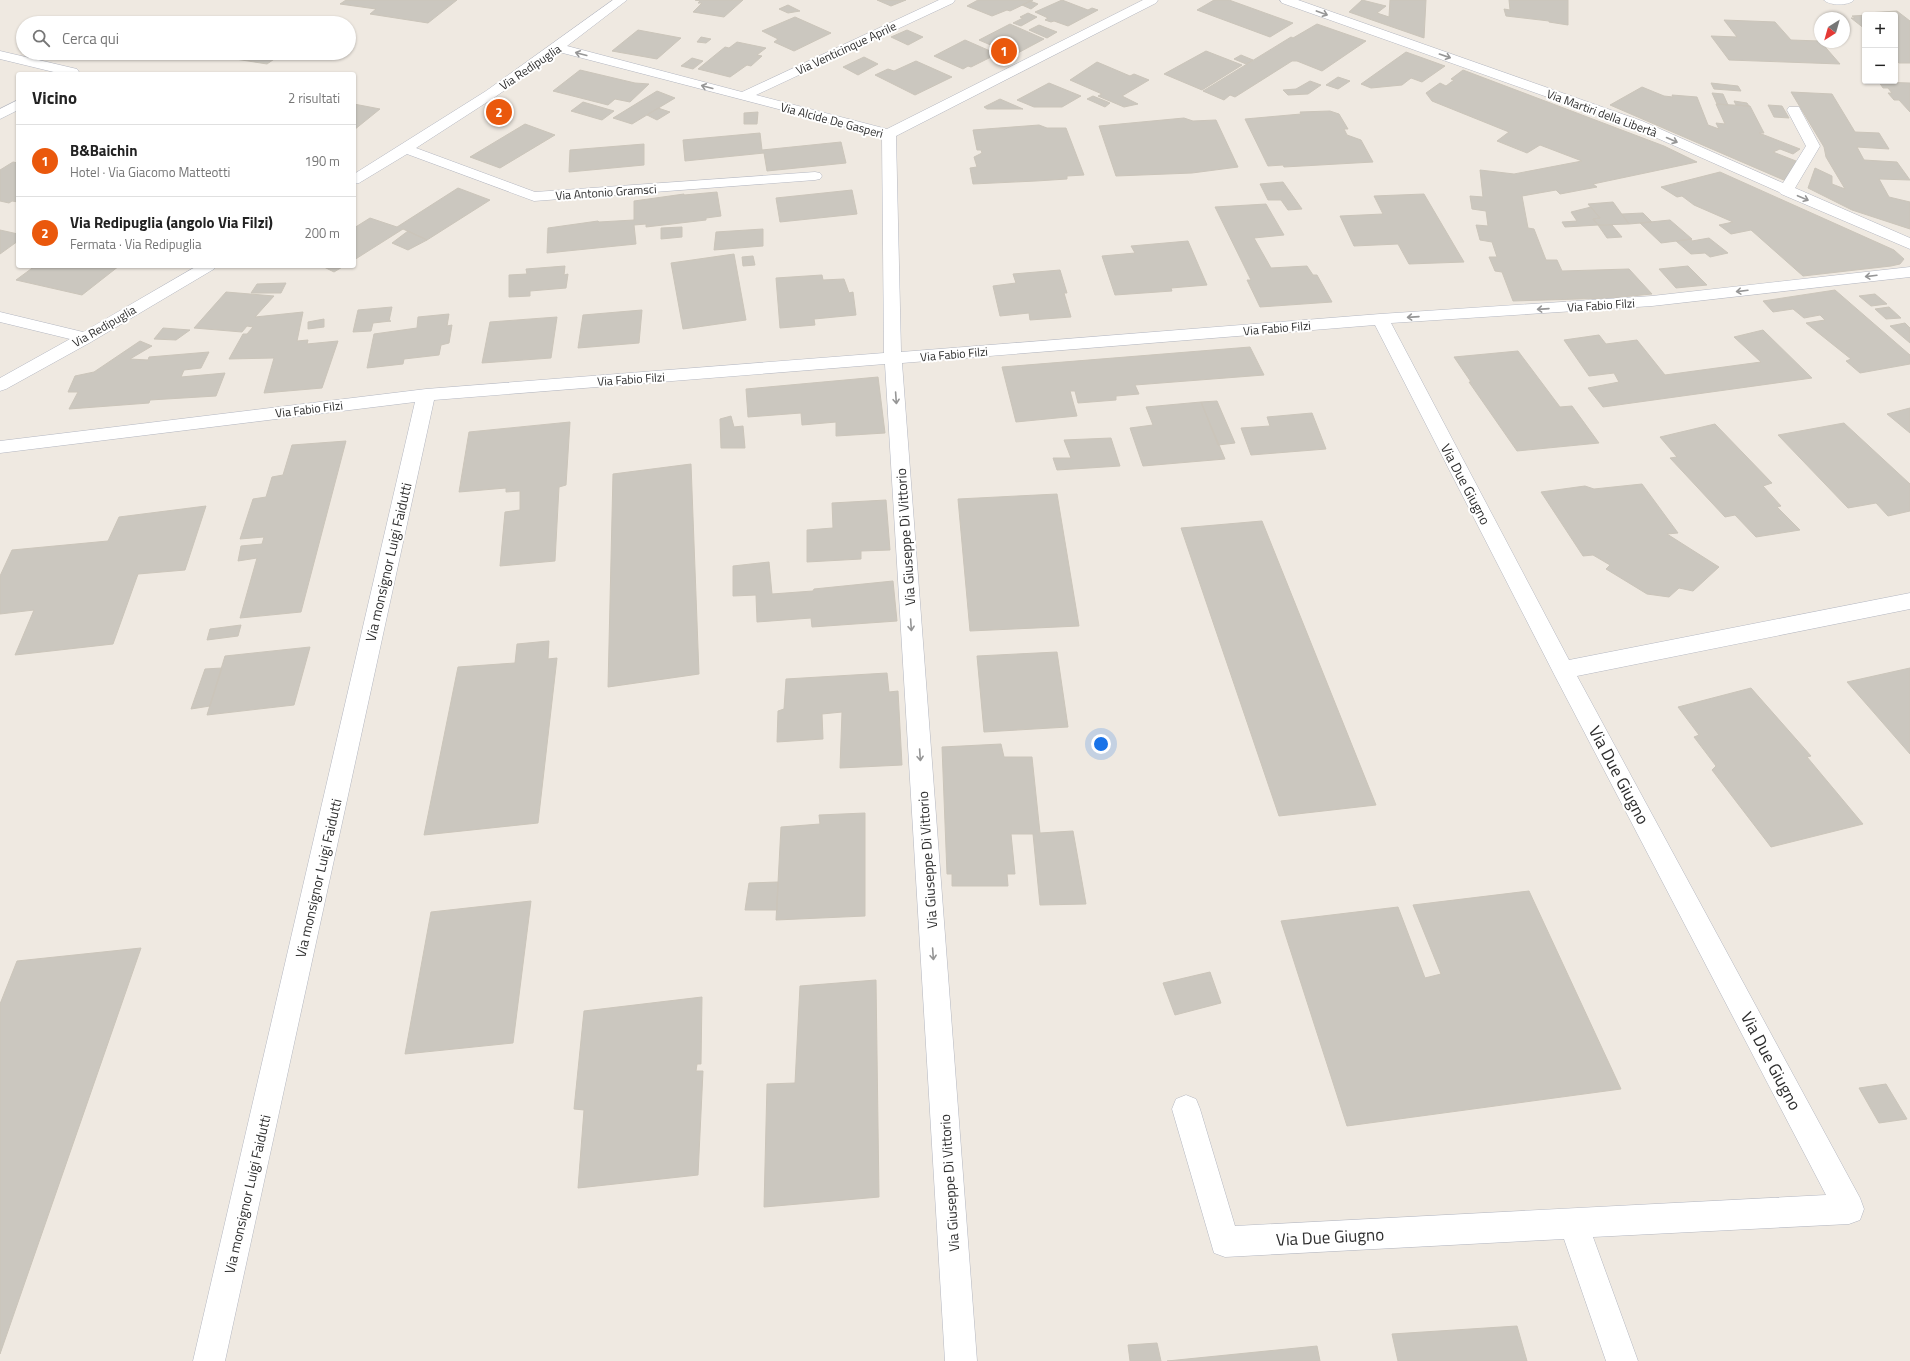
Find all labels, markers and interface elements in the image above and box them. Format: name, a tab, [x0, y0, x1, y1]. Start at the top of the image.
one-way arrow	[1316, 10, 1329, 17]
north arrow	[1814, 12, 1850, 48]
map controls	[1862, 12, 1898, 84]
button: +	[1862, 12, 1898, 48]
search box	[16, 16, 356, 60]
street label: Via Venticinque Aprile	[793, 16, 899, 80]
icon: search	[30, 27, 52, 49]
text: Cerca qui	[62, 27, 119, 50]
pin: 1	[991, 36, 1017, 66]
street label: Via Redipuglia	[495, 39, 565, 95]
button: −	[1862, 48, 1898, 84]
one-way arrow	[575, 50, 588, 57]
one-way arrow	[1438, 53, 1450, 61]
one-way arrow	[700, 82, 713, 90]
street label: Via Martiri della Libertà	[1544, 84, 1660, 142]
text: Vicino	[32, 85, 77, 111]
text: 2 risultati	[288, 88, 340, 108]
pin: 2	[486, 97, 512, 127]
street label: Via Alcide De Gasperi	[778, 97, 886, 143]
one-way arrow	[1666, 136, 1678, 144]
text: B&Baichin	[70, 139, 137, 162]
text: 1	[41, 151, 49, 171]
text: 190 m	[304, 151, 340, 171]
text: Hotel · Via Giacomo Matteotti	[70, 162, 230, 182]
street label: Via Antonio Gramsci	[555, 179, 657, 205]
one-way arrow	[1797, 195, 1809, 202]
text: Via Redipuglia (angolo Via Filzi)	[70, 211, 273, 234]
text: 2	[41, 223, 49, 243]
text: 200 m	[304, 223, 340, 243]
text: Fermata · Via Redipuglia	[70, 234, 201, 254]
one-way arrow	[1865, 272, 1878, 280]
one-way arrow	[1736, 287, 1749, 295]
street label: Via Fabio Filzi	[1566, 293, 1636, 317]
street label: Via Redipuglia	[69, 300, 139, 352]
one-way arrow	[1537, 305, 1550, 312]
one-way arrow	[1407, 314, 1420, 321]
street label: Via Fabio Filzi	[1242, 316, 1312, 340]
street label: Via Fabio Filzi	[919, 342, 989, 366]
street label: Via Fabio Filzi	[596, 367, 666, 391]
one-way arrow	[892, 391, 899, 404]
street label: Via Fabio Filzi	[274, 395, 344, 423]
street label: Via Due Giugno	[1436, 440, 1496, 528]
street label: Via Giuseppe Di Vittorio	[890, 468, 920, 606]
street label: Via monsignor Luigi Faidutti	[359, 480, 417, 644]
one-way arrow	[908, 618, 915, 631]
street label: Via Due Giugno	[1582, 721, 1656, 829]
your location	[1091, 734, 1111, 754]
one-way arrow	[916, 748, 923, 761]
street label: Via Giuseppe Di Vittorio	[912, 791, 942, 929]
street label: Via monsignor Luigi Faidutti	[289, 796, 347, 960]
one-way arrow	[930, 947, 937, 960]
street label: Via Due Giugno	[1734, 1007, 1808, 1115]
street label: Via monsignor Luigi Faidutti	[218, 1112, 276, 1276]
street label: Via Giuseppe Di Vittorio	[934, 1114, 964, 1252]
street label: Via Due Giugno	[1275, 1221, 1385, 1253]

